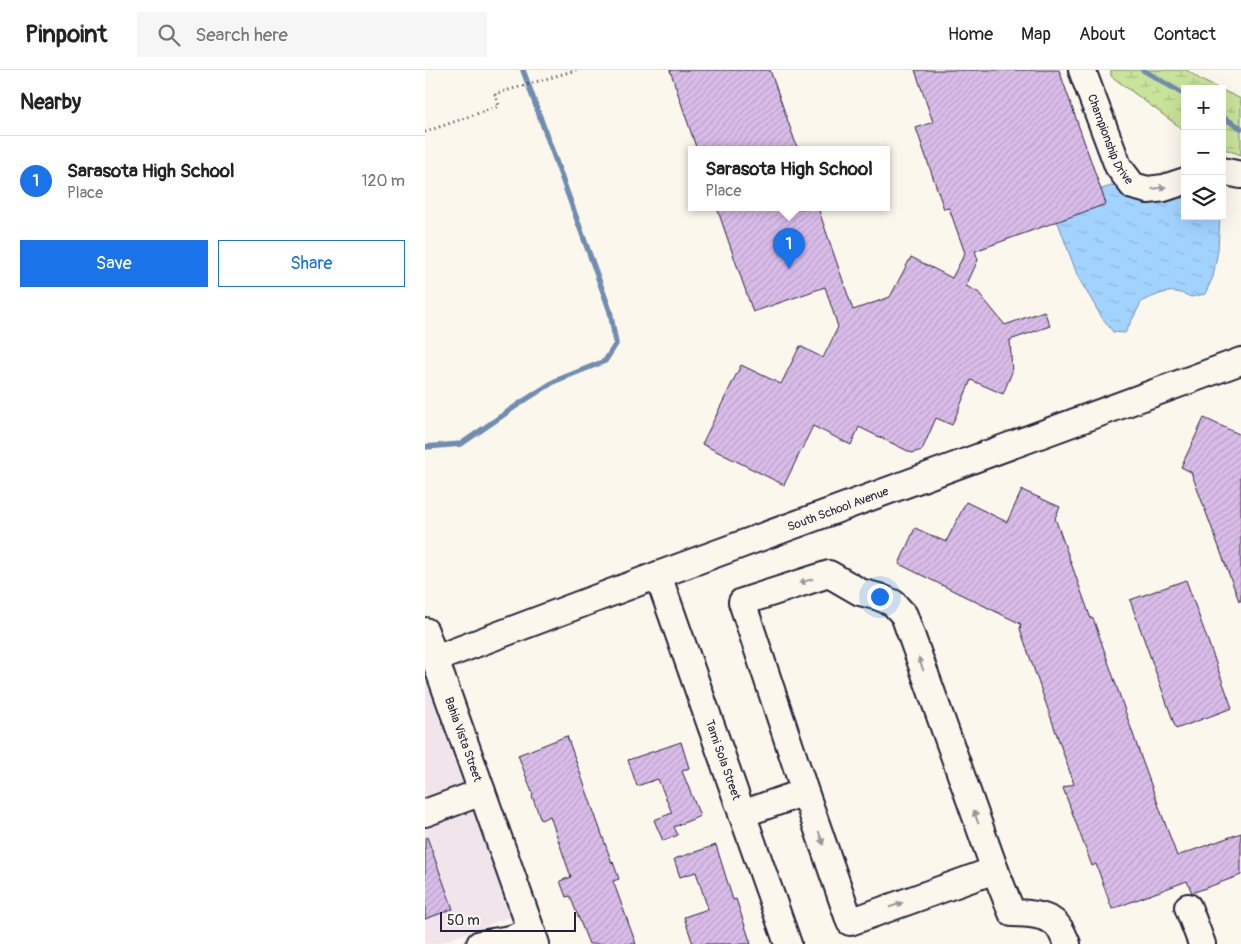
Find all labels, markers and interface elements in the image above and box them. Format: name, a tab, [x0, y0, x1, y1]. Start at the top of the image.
search box	[137, 12, 487, 57]
text: Pinpoint	[25, 20, 107, 49]
icon: search	[155, 21, 183, 49]
text: Search here	[195, 23, 288, 47]
text: Home	[948, 23, 993, 46]
text: Map	[1021, 23, 1051, 46]
text: About	[1079, 23, 1125, 46]
text: Contact	[1153, 23, 1216, 46]
map controls	[1181, 85, 1226, 220]
button: +	[1181, 85, 1226, 130]
text: Nearby	[20, 89, 81, 116]
street label: Championship Drive	[1084, 92, 1137, 187]
button: −	[1181, 130, 1226, 175]
popup	[688, 146, 890, 211]
text: Sarasota High School	[705, 157, 873, 181]
text: Sarasota High School	[67, 159, 235, 183]
text: 1	[33, 171, 39, 191]
text: 120 m	[361, 171, 405, 191]
button: layers	[1181, 175, 1226, 220]
text: Place	[705, 181, 741, 201]
text: Place	[67, 183, 103, 203]
one-way arrow	[1151, 184, 1167, 192]
pin: 1	[773, 228, 805, 269]
button: Save	[20, 240, 208, 287]
button: Share	[218, 240, 405, 287]
street label: South School Avenue	[785, 483, 891, 534]
one-way arrow	[798, 577, 813, 585]
your location	[867, 584, 893, 610]
one-way arrow	[917, 656, 924, 671]
street label: Bahia Vista Street	[442, 695, 485, 784]
street label: Tami Sola Street	[702, 718, 744, 802]
one-way arrow	[972, 809, 979, 824]
one-way arrow	[817, 831, 825, 846]
one-way arrow	[889, 901, 904, 909]
scale bar	[440, 909, 576, 932]
text: 50 m	[447, 912, 480, 929]

